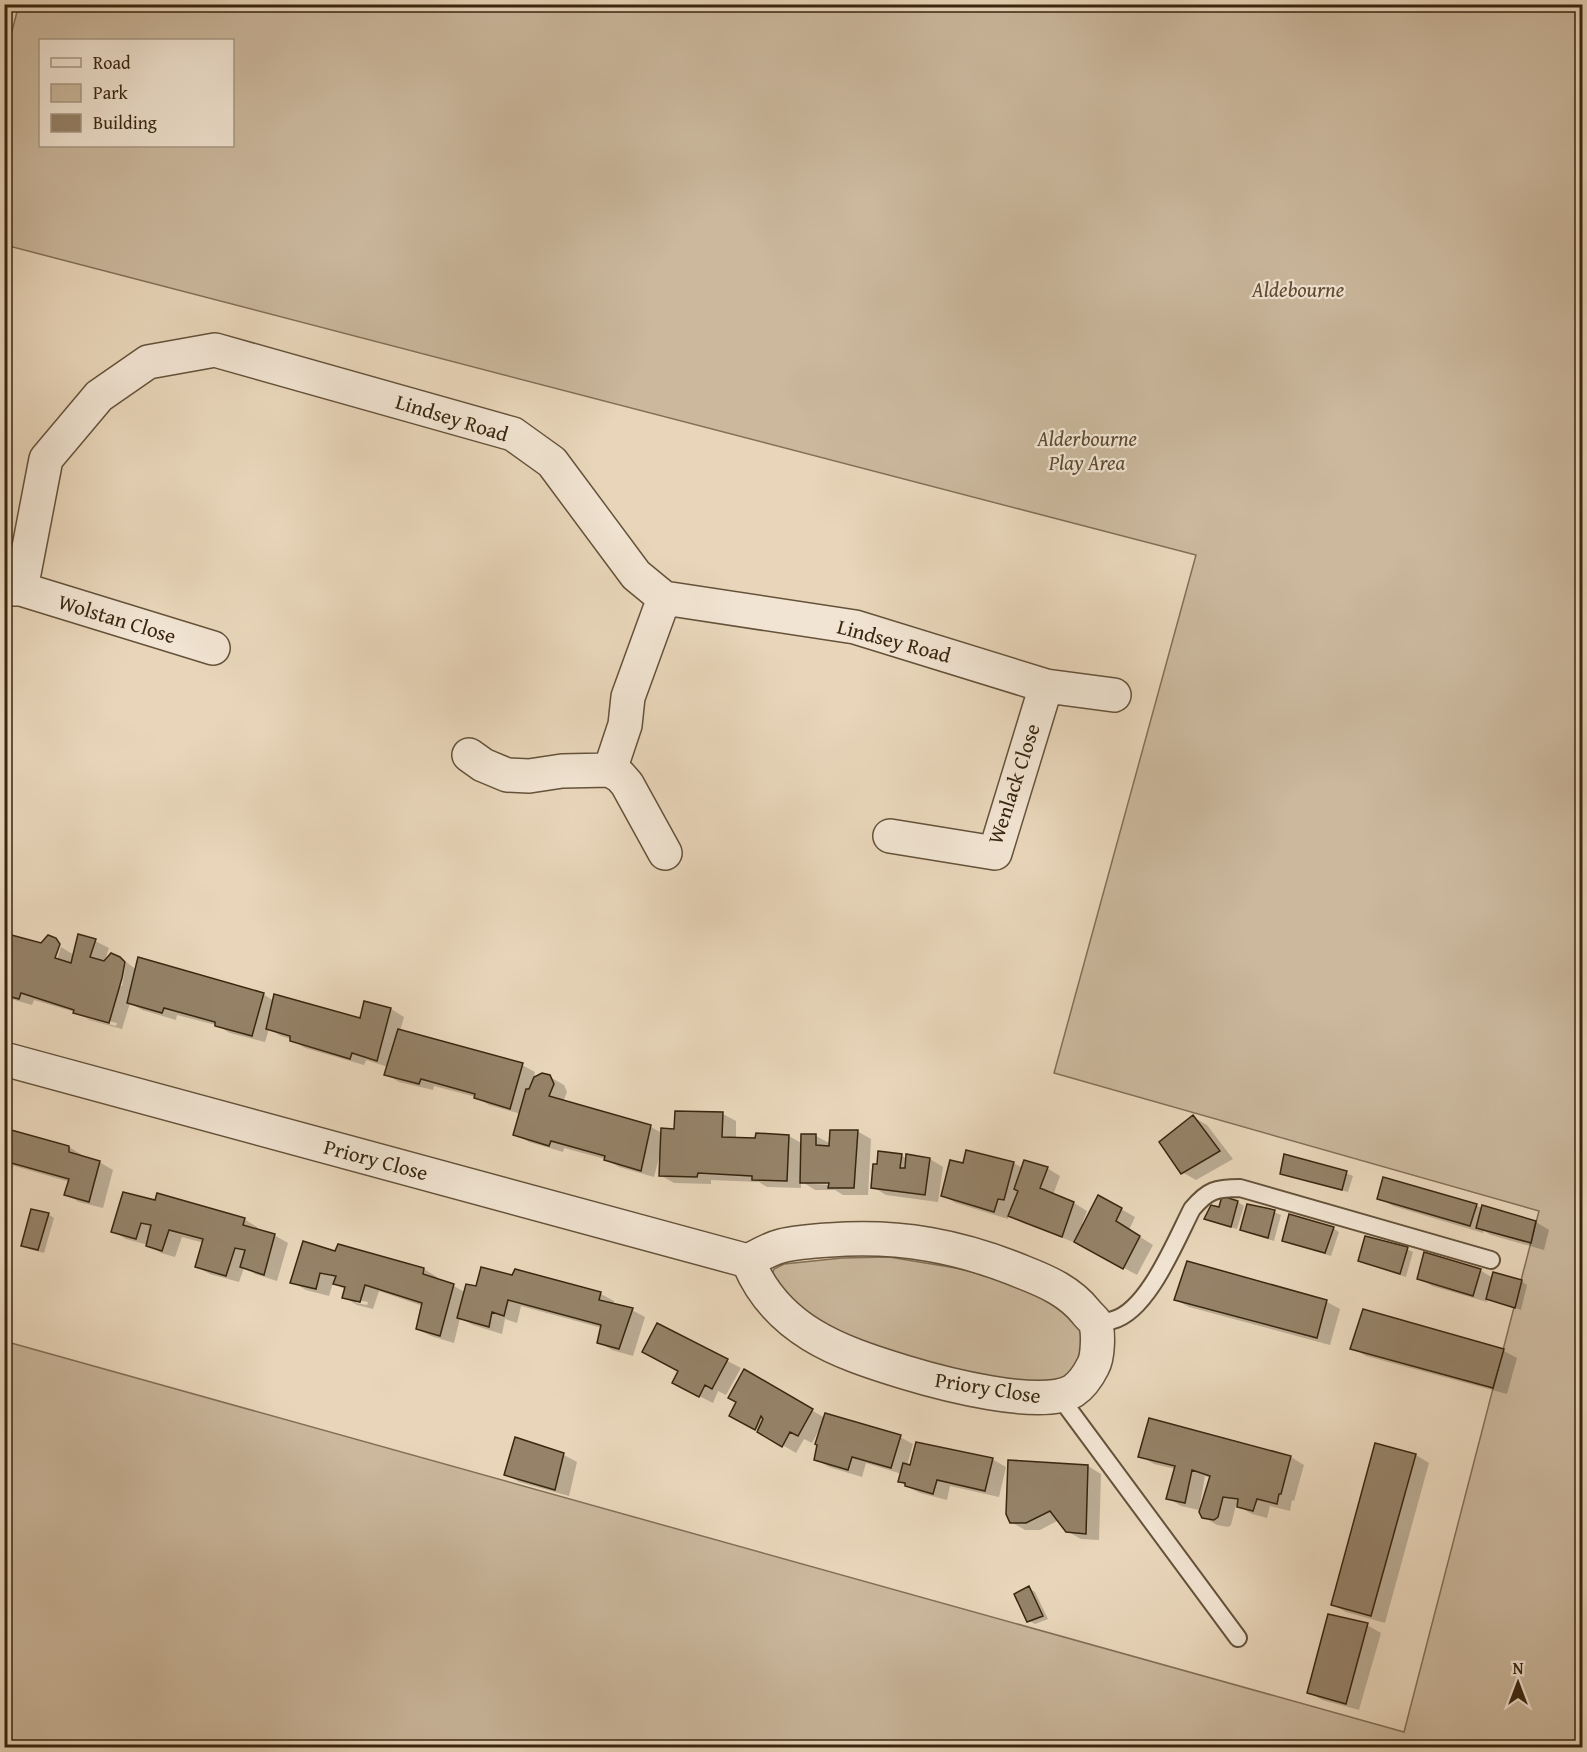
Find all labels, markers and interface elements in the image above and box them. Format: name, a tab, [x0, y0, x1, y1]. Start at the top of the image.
legend	[39, 39, 234, 147]
text: Road	[93, 49, 131, 76]
text: Park	[93, 79, 129, 106]
text: Building	[93, 109, 157, 136]
park label: Aldebourne	[1251, 274, 1344, 305]
street label: Lindsey Road	[392, 386, 513, 450]
park label: Alderbourne Play Area	[1036, 423, 1137, 478]
street label: Wolstan Close	[54, 586, 180, 651]
street label: Lindsey Road	[834, 610, 955, 671]
street label: Wenlack Close	[979, 719, 1048, 848]
street label: Priory Close	[321, 1131, 432, 1188]
street label: Priory Close	[933, 1364, 1043, 1411]
north arrow	[1488, 1653, 1548, 1713]
text: N	[1513, 1656, 1524, 1680]

